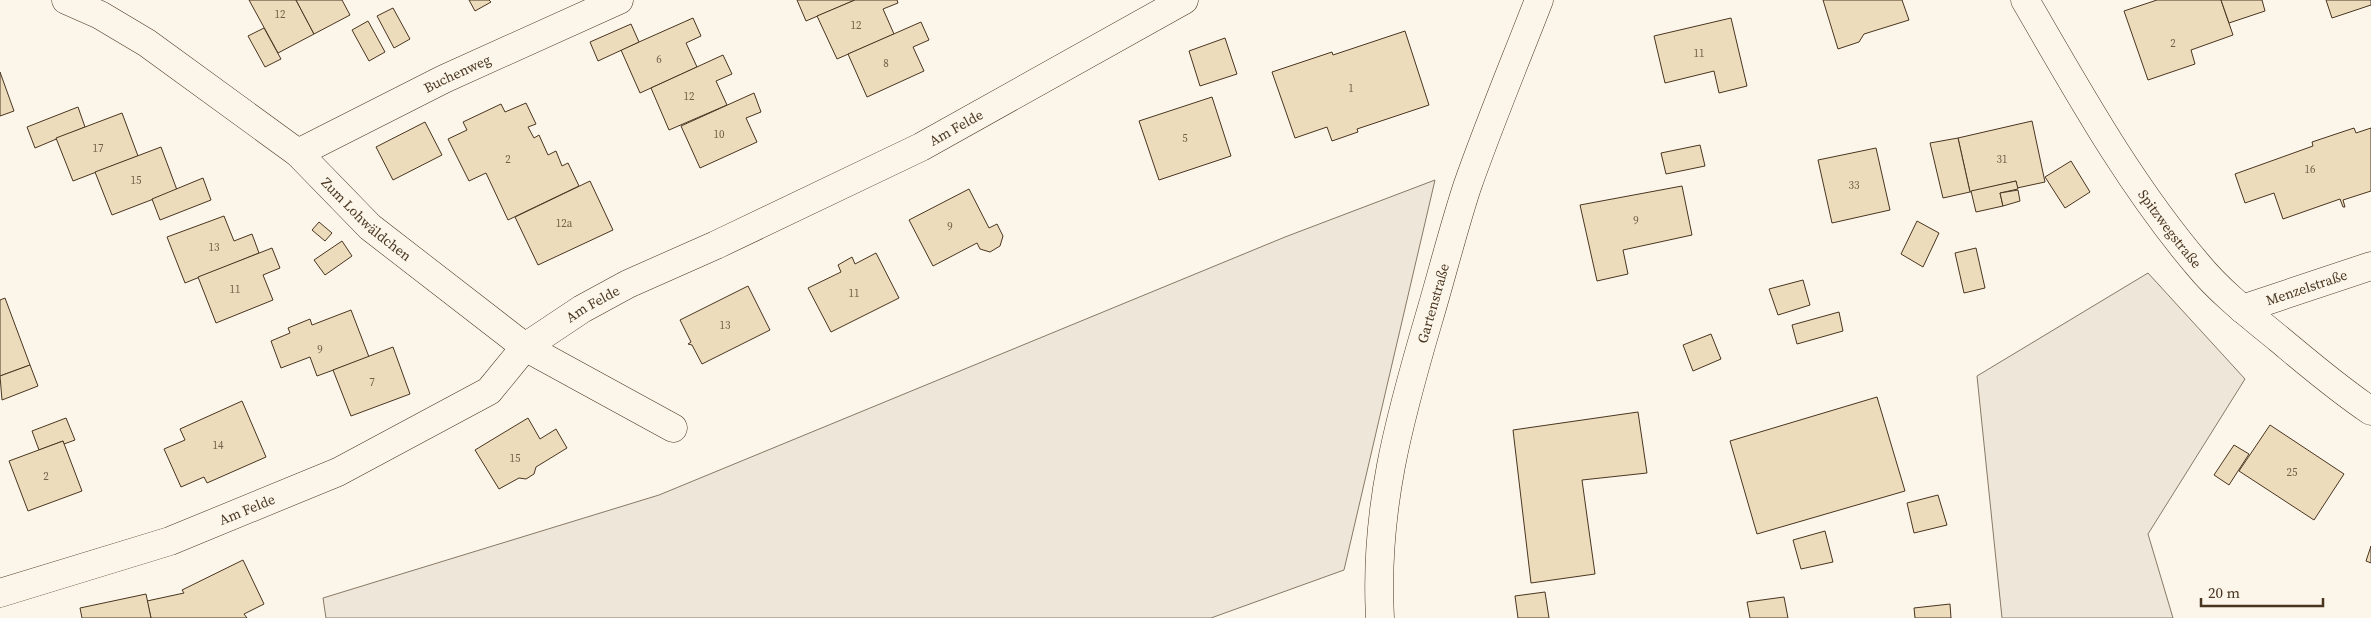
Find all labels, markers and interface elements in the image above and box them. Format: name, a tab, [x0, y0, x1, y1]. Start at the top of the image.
house number: 12	[275, 7, 286, 22]
house number: 12	[851, 18, 862, 33]
house number: 2	[2170, 36, 2176, 51]
house number: 11	[1694, 46, 1705, 61]
street label: Buchenweg	[420, 49, 494, 98]
house number: 6	[656, 52, 662, 67]
house number: 8	[883, 56, 889, 71]
house number: 1	[1348, 81, 1354, 96]
house number: 12	[684, 89, 695, 104]
street label: Am Felde	[925, 104, 987, 151]
house number: 10	[714, 127, 725, 142]
house number: 5	[1182, 131, 1188, 146]
house number: 17	[93, 141, 104, 156]
house number: 2	[505, 152, 511, 167]
house number: 31	[1997, 152, 2008, 167]
house number: 16	[2305, 162, 2316, 177]
house number: 15	[131, 173, 142, 188]
street label: Zum Lohwäldchen	[317, 173, 416, 266]
house number: 33	[1849, 178, 1860, 193]
street label: Spitzwegstraße	[2133, 185, 2206, 272]
house number: 9	[1633, 213, 1639, 228]
house number: 12a	[556, 216, 573, 231]
house number: 9	[947, 219, 953, 234]
house number: 13	[209, 240, 220, 255]
street label: Gartenstraße	[1412, 261, 1454, 346]
street label: Menzelstraße	[2263, 265, 2350, 310]
street label: Am Felde	[562, 280, 623, 327]
house number: 11	[230, 282, 241, 297]
house number: 11	[849, 286, 860, 301]
house number: 13	[720, 318, 731, 333]
house number: 9	[317, 342, 323, 357]
house number: 7	[369, 375, 375, 390]
house number: 14	[213, 438, 224, 453]
house number: 15	[510, 451, 521, 466]
house number: 25	[2287, 465, 2298, 480]
house number: 2	[43, 469, 49, 484]
street label: Am Felde	[216, 489, 278, 530]
scale bar	[2201, 576, 2324, 608]
text: 20 m	[2208, 582, 2240, 603]

